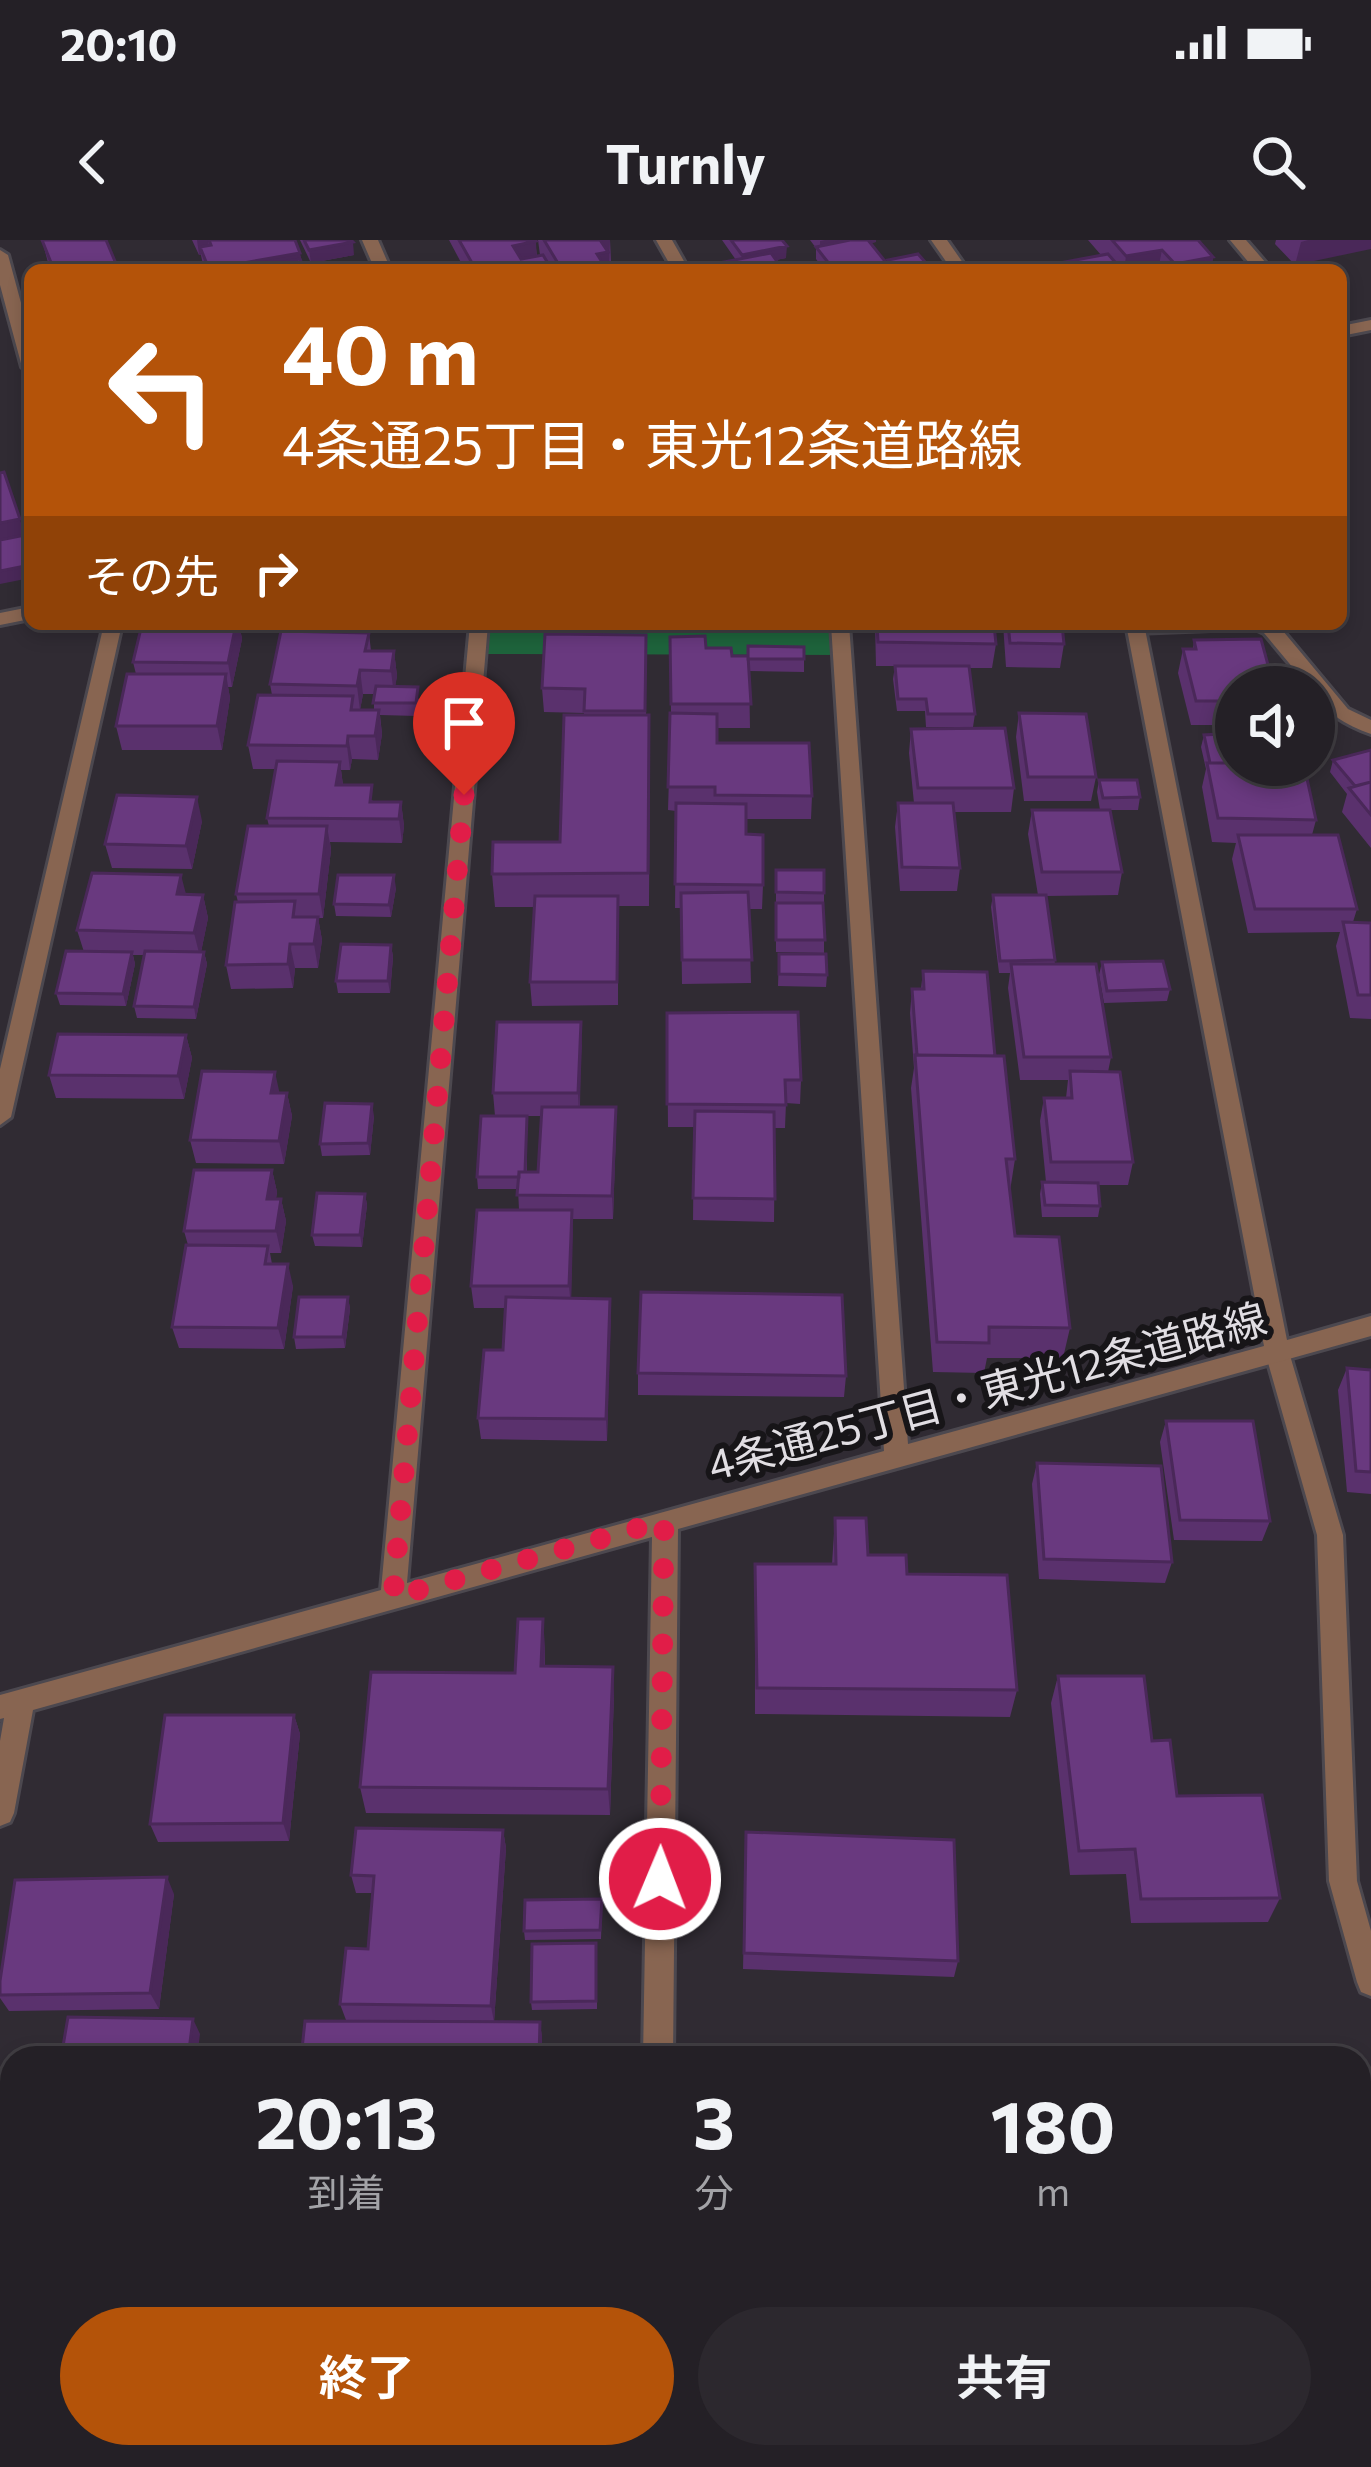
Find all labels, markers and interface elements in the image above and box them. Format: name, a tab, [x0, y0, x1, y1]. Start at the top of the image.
text: 20:10	[60, 15, 177, 70]
icon: back	[60, 129, 126, 195]
text: Turnly	[605, 129, 766, 195]
icon: search	[1245, 129, 1311, 195]
text: 40 m	[282, 300, 479, 402]
icon: left	[84, 312, 240, 468]
text: 4条通25丁目・東光12条道路線	[282, 410, 1022, 476]
icon: right	[243, 540, 309, 606]
text: その先	[84, 547, 219, 602]
map controls	[1215, 666, 1335, 786]
button: sound	[1215, 666, 1335, 786]
pin	[413, 672, 515, 795]
icon: arrive	[431, 690, 497, 756]
street label: 4条通25丁目・東光12条道路線	[702, 1290, 1271, 1490]
position arrow	[597, 1816, 723, 1942]
text: 20:13	[256, 2076, 437, 2164]
text: 3	[693, 2076, 735, 2164]
text: 180	[990, 2080, 1115, 2168]
text: m	[1036, 2166, 1070, 2214]
text: 到着	[307, 2167, 386, 2215]
text: 分	[694, 2167, 733, 2215]
button: 終了	[60, 2307, 674, 2445]
button: 共有	[698, 2307, 1311, 2445]

